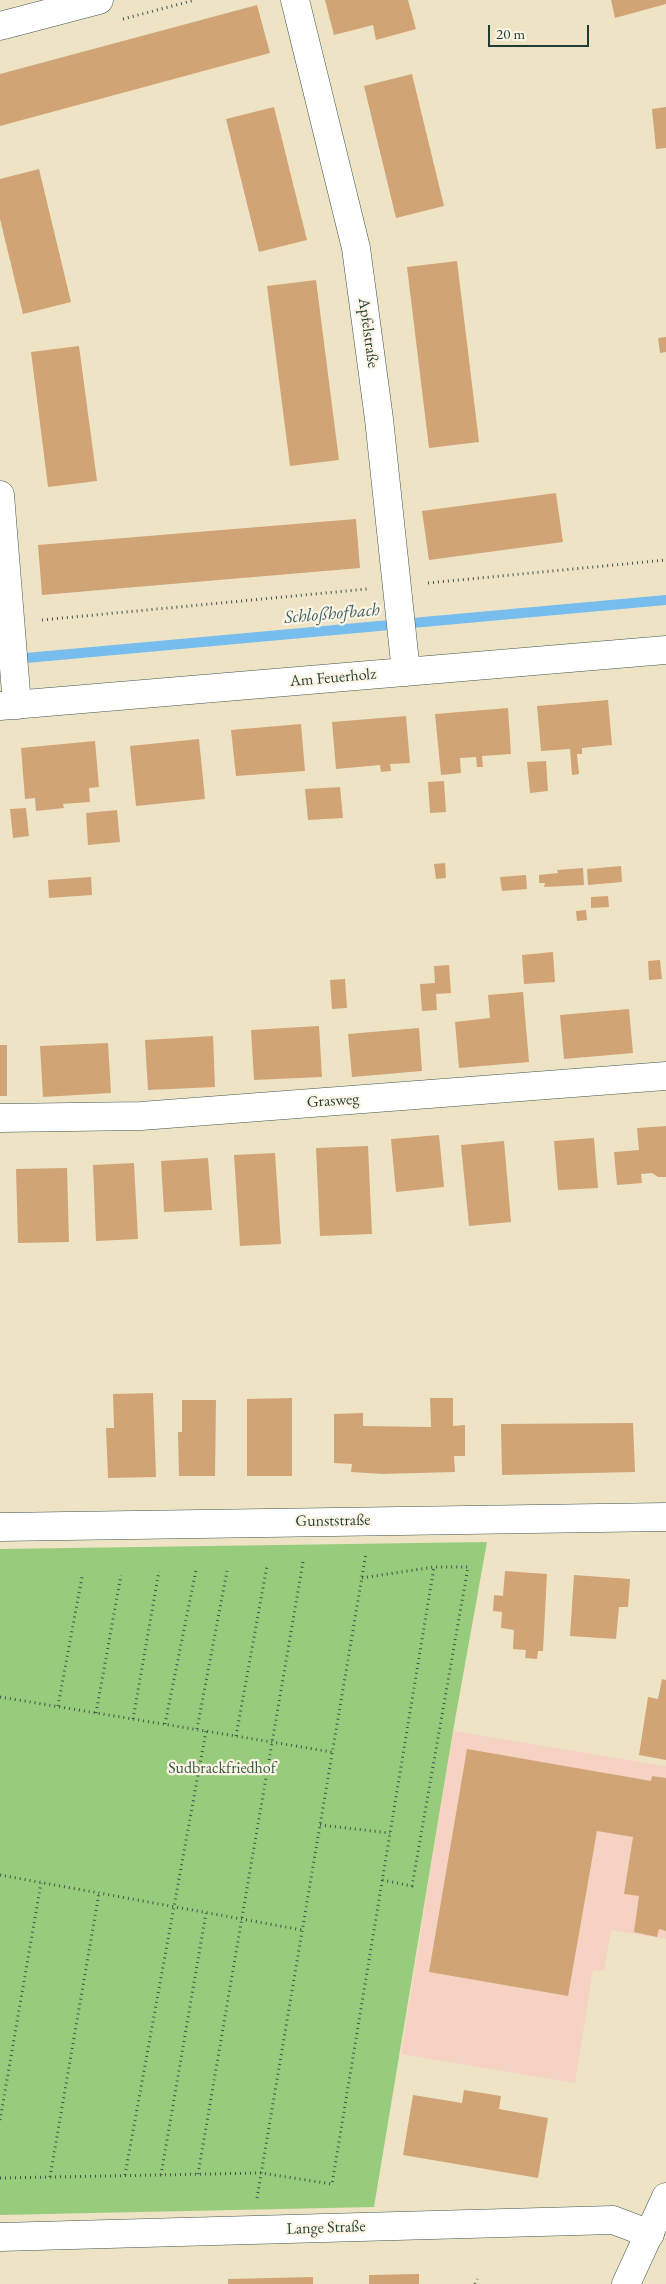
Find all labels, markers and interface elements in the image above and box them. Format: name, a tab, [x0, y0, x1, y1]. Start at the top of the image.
scale bar	[491, 15, 592, 47]
text: 20 m	[496, 24, 525, 43]
street label: Apfelstraße	[354, 297, 382, 369]
water label: Schloßhofbach	[283, 599, 381, 629]
street label: Am Feuerholz	[289, 665, 377, 691]
street label: Grasweg	[306, 1090, 360, 1112]
street label: Gunststraße	[295, 1511, 371, 1531]
park label: Sudbrackfriedhof	[168, 1759, 276, 1779]
street label: Lange Straße	[286, 2217, 366, 2239]

